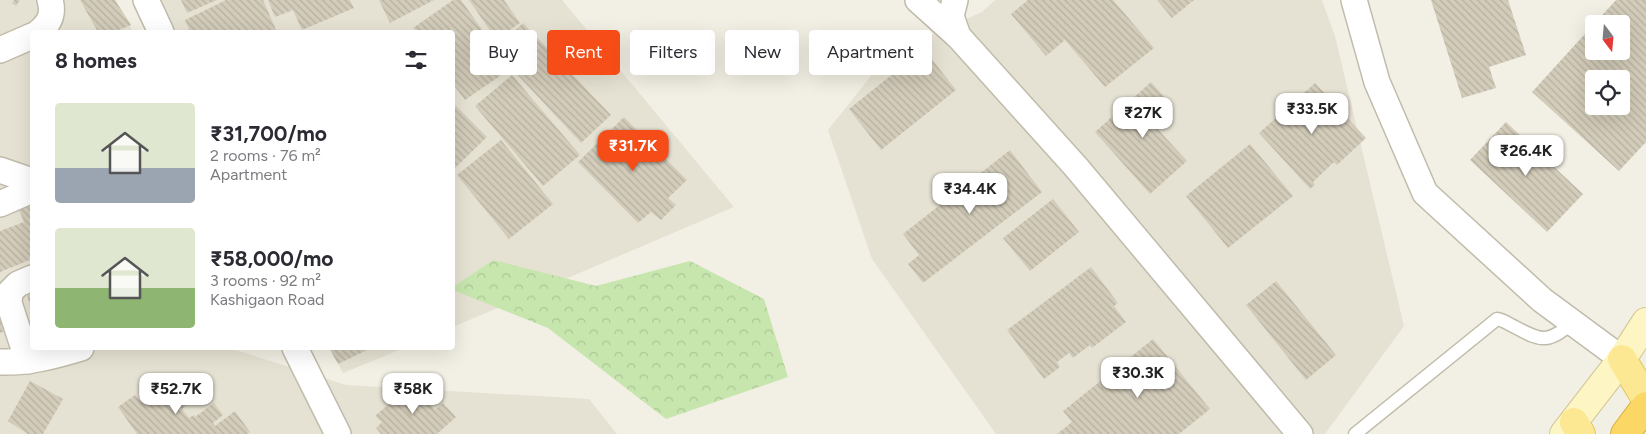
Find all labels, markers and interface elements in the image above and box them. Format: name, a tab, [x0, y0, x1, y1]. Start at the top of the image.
north arrow	[1585, 15, 1630, 60]
map controls	[1585, 15, 1630, 115]
chip: Buy	[470, 30, 537, 75]
chip: Rent	[547, 30, 620, 75]
chip: Filters	[630, 30, 715, 75]
chip: New	[725, 30, 799, 75]
chip: Apartment	[809, 30, 932, 75]
icon: filters	[402, 46, 430, 74]
text: 8 homes	[55, 48, 137, 73]
button: locate	[1585, 70, 1630, 115]
pin: ₹33.5K	[1271, 92, 1353, 135]
pin: ₹27K	[1113, 96, 1173, 139]
text: ₹33.5K	[1286, 99, 1338, 118]
text: ₹27K	[1124, 103, 1162, 122]
text: ₹31,700/mo	[210, 121, 327, 146]
icon: home	[95, 123, 155, 183]
pin: ₹31.7K	[592, 130, 674, 172]
pin: ₹26.4K	[1485, 134, 1567, 177]
text: ₹31.7K	[609, 136, 657, 155]
text: ₹26.4K	[1500, 141, 1552, 160]
text: 2 rooms · 76 m²	[210, 146, 321, 165]
text: Apartment	[210, 165, 287, 184]
pin: ₹34.4K	[929, 172, 1011, 215]
text: ₹34.4K	[943, 179, 997, 198]
text: ₹58,000/mo	[210, 246, 333, 271]
icon: home	[95, 248, 155, 308]
text: 3 rooms · 92 m²	[210, 271, 321, 290]
text: Kashigaon Road	[210, 290, 324, 309]
pin: ₹30.3K	[1097, 356, 1179, 399]
text: ₹30.3K	[1112, 363, 1164, 382]
pin: ₹52.7K	[135, 372, 217, 415]
pin: ₹58K	[383, 372, 443, 415]
text: ₹52.7K	[150, 379, 202, 398]
text: ₹58K	[393, 379, 433, 398]

